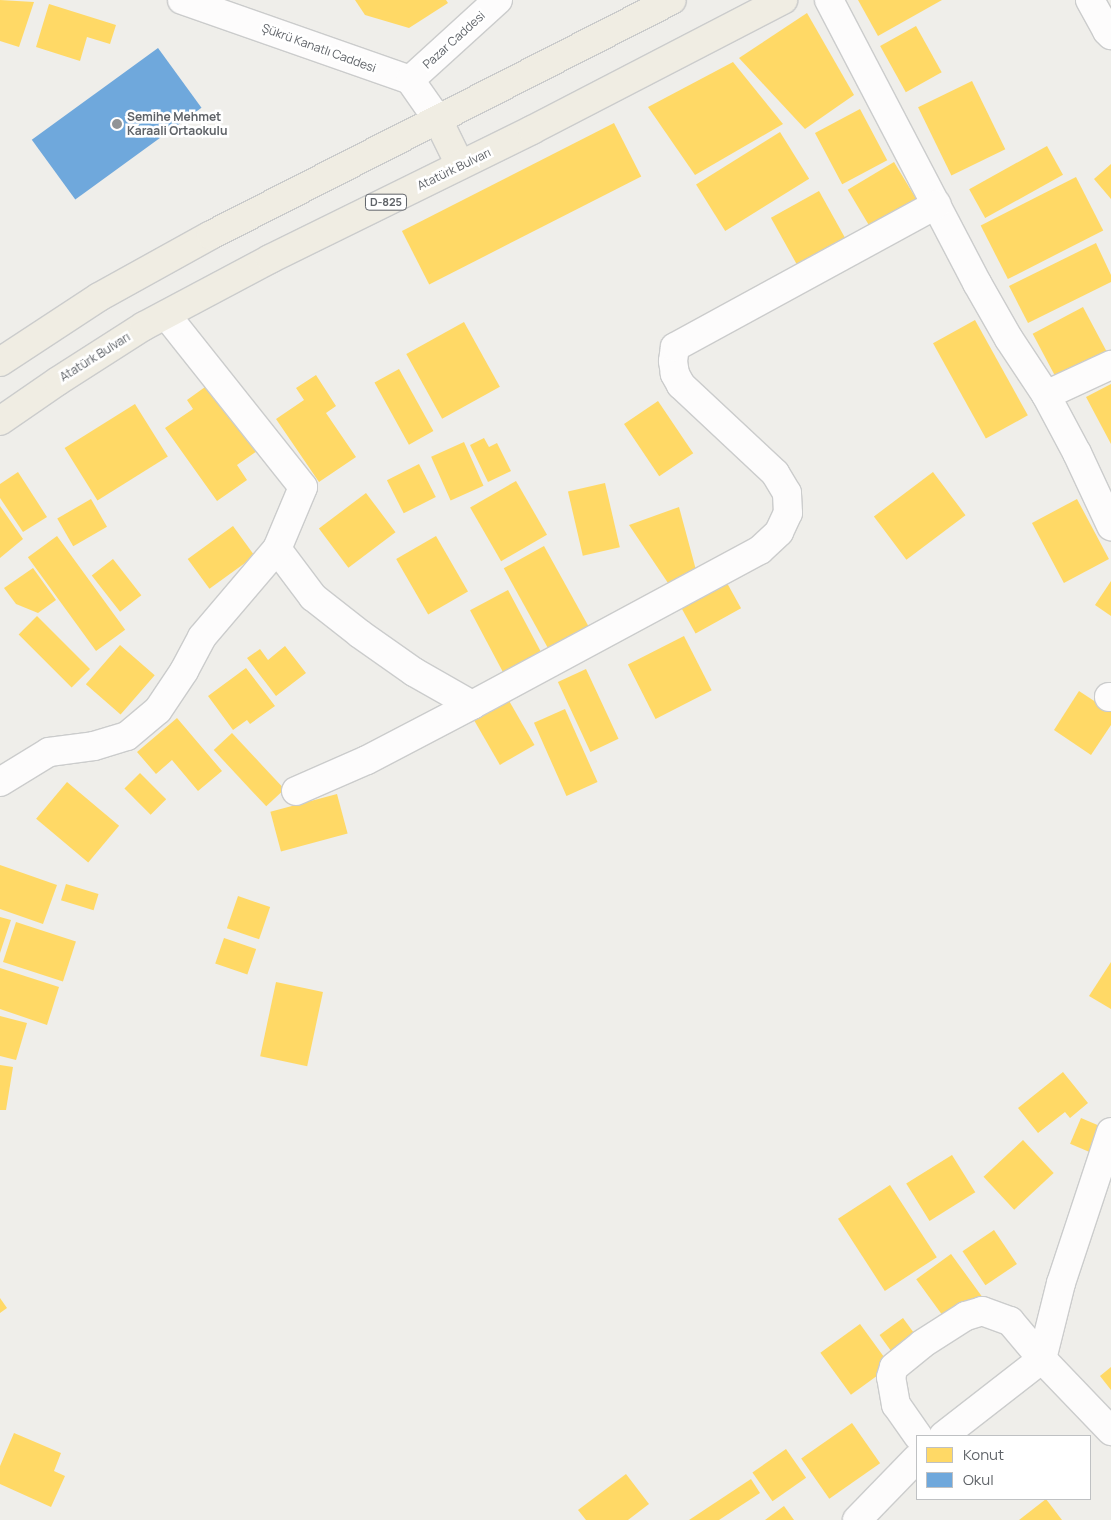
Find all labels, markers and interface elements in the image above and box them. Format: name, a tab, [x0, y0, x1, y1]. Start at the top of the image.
street label: Pazar Caddesi	[420, 8, 488, 72]
street label: Şükrü Kanatlı Caddesi	[260, 21, 378, 75]
place label: Semihe Mehmet Karaali Ortaokulu	[127, 110, 227, 138]
marker: Semihe Mehmet Karaali Ortaokulu	[111, 118, 123, 130]
street label: Atatürk Bulvarı	[415, 145, 493, 193]
road number: D-825	[365, 193, 407, 210]
street label: Atatürk Bulvarı	[57, 330, 133, 384]
legend	[916, 1435, 1091, 1500]
text: Konut	[963, 1444, 1004, 1465]
text: Okul	[963, 1469, 994, 1490]

